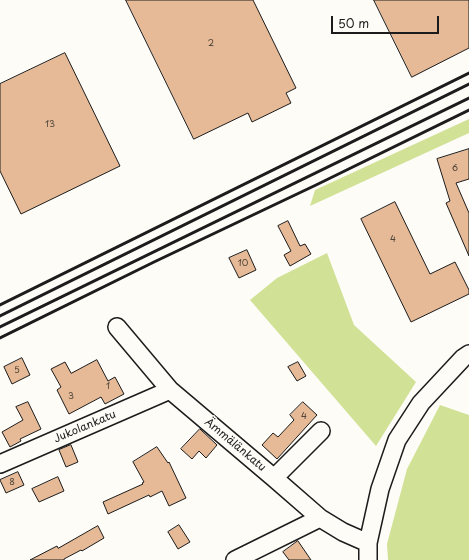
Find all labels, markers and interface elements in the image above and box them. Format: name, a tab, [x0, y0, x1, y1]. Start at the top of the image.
scale bar	[333, 8, 441, 34]
text: 50 m	[338, 14, 369, 32]
house number: 2	[208, 39, 214, 49]
house number: 13	[45, 120, 55, 130]
house number: 6	[452, 164, 458, 174]
house number: 4	[390, 235, 396, 245]
house number: 10	[238, 259, 248, 269]
house number: 5	[14, 366, 20, 376]
house number: 1	[106, 382, 110, 392]
house number: 3	[68, 392, 74, 402]
street label: Jukolankatu	[52, 408, 118, 446]
house number: 4	[301, 412, 307, 422]
street label: Ämmälänkatu	[202, 416, 268, 474]
house number: 8	[9, 478, 15, 488]

